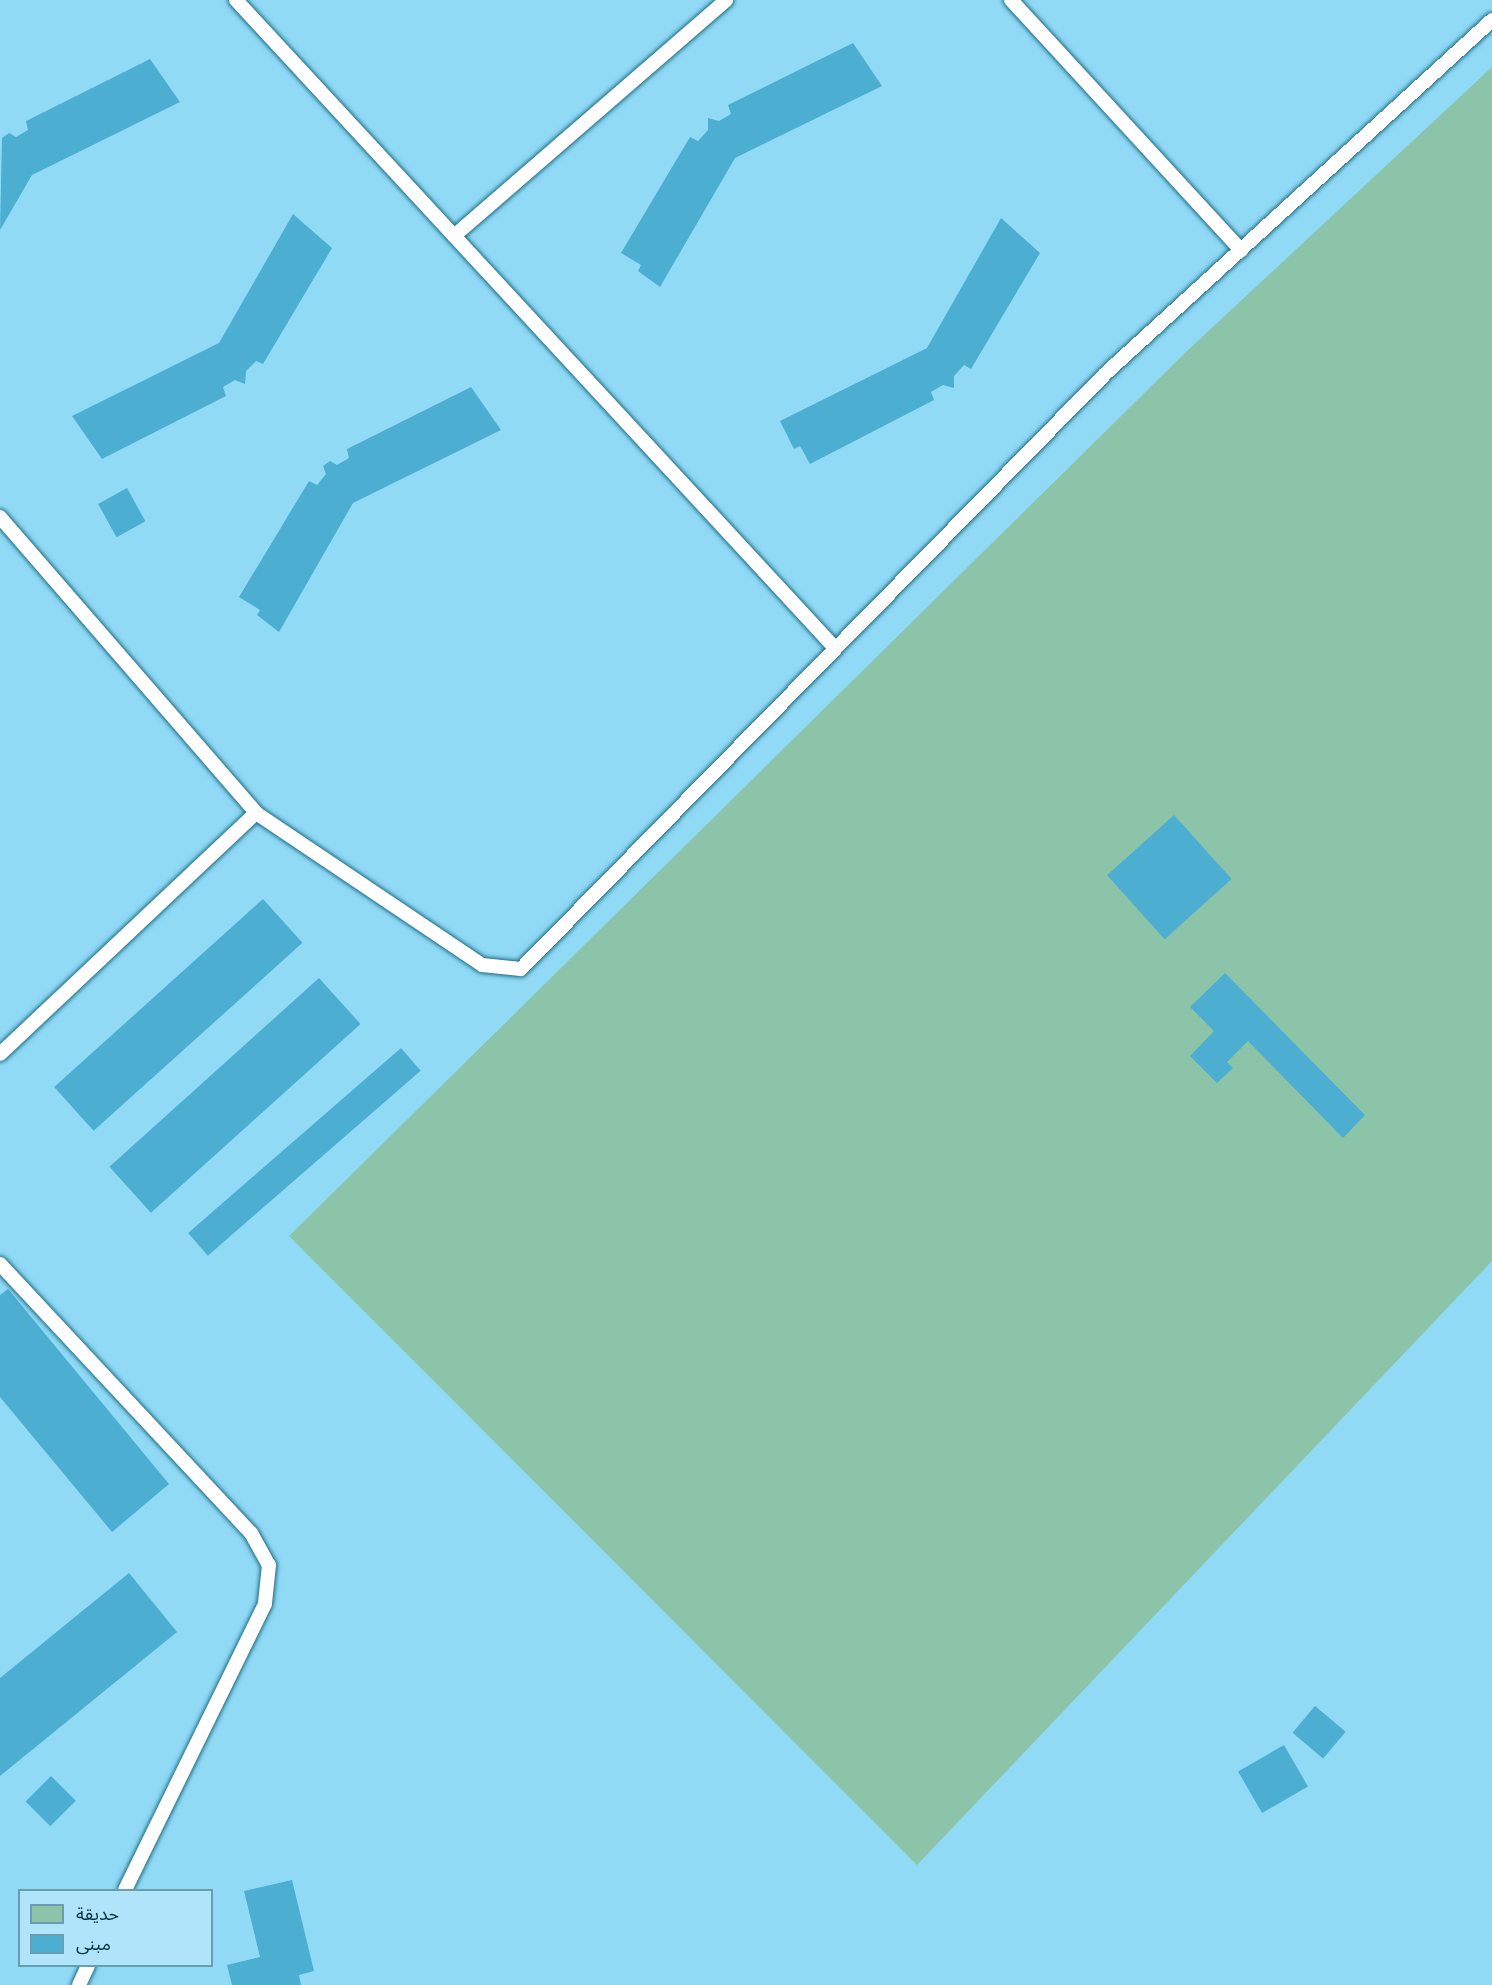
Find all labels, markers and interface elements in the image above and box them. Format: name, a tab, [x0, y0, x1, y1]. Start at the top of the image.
legend	[18, 1889, 213, 1967]
text: حديقة	[76, 1903, 119, 1923]
text: مبنى	[76, 1933, 111, 1953]

